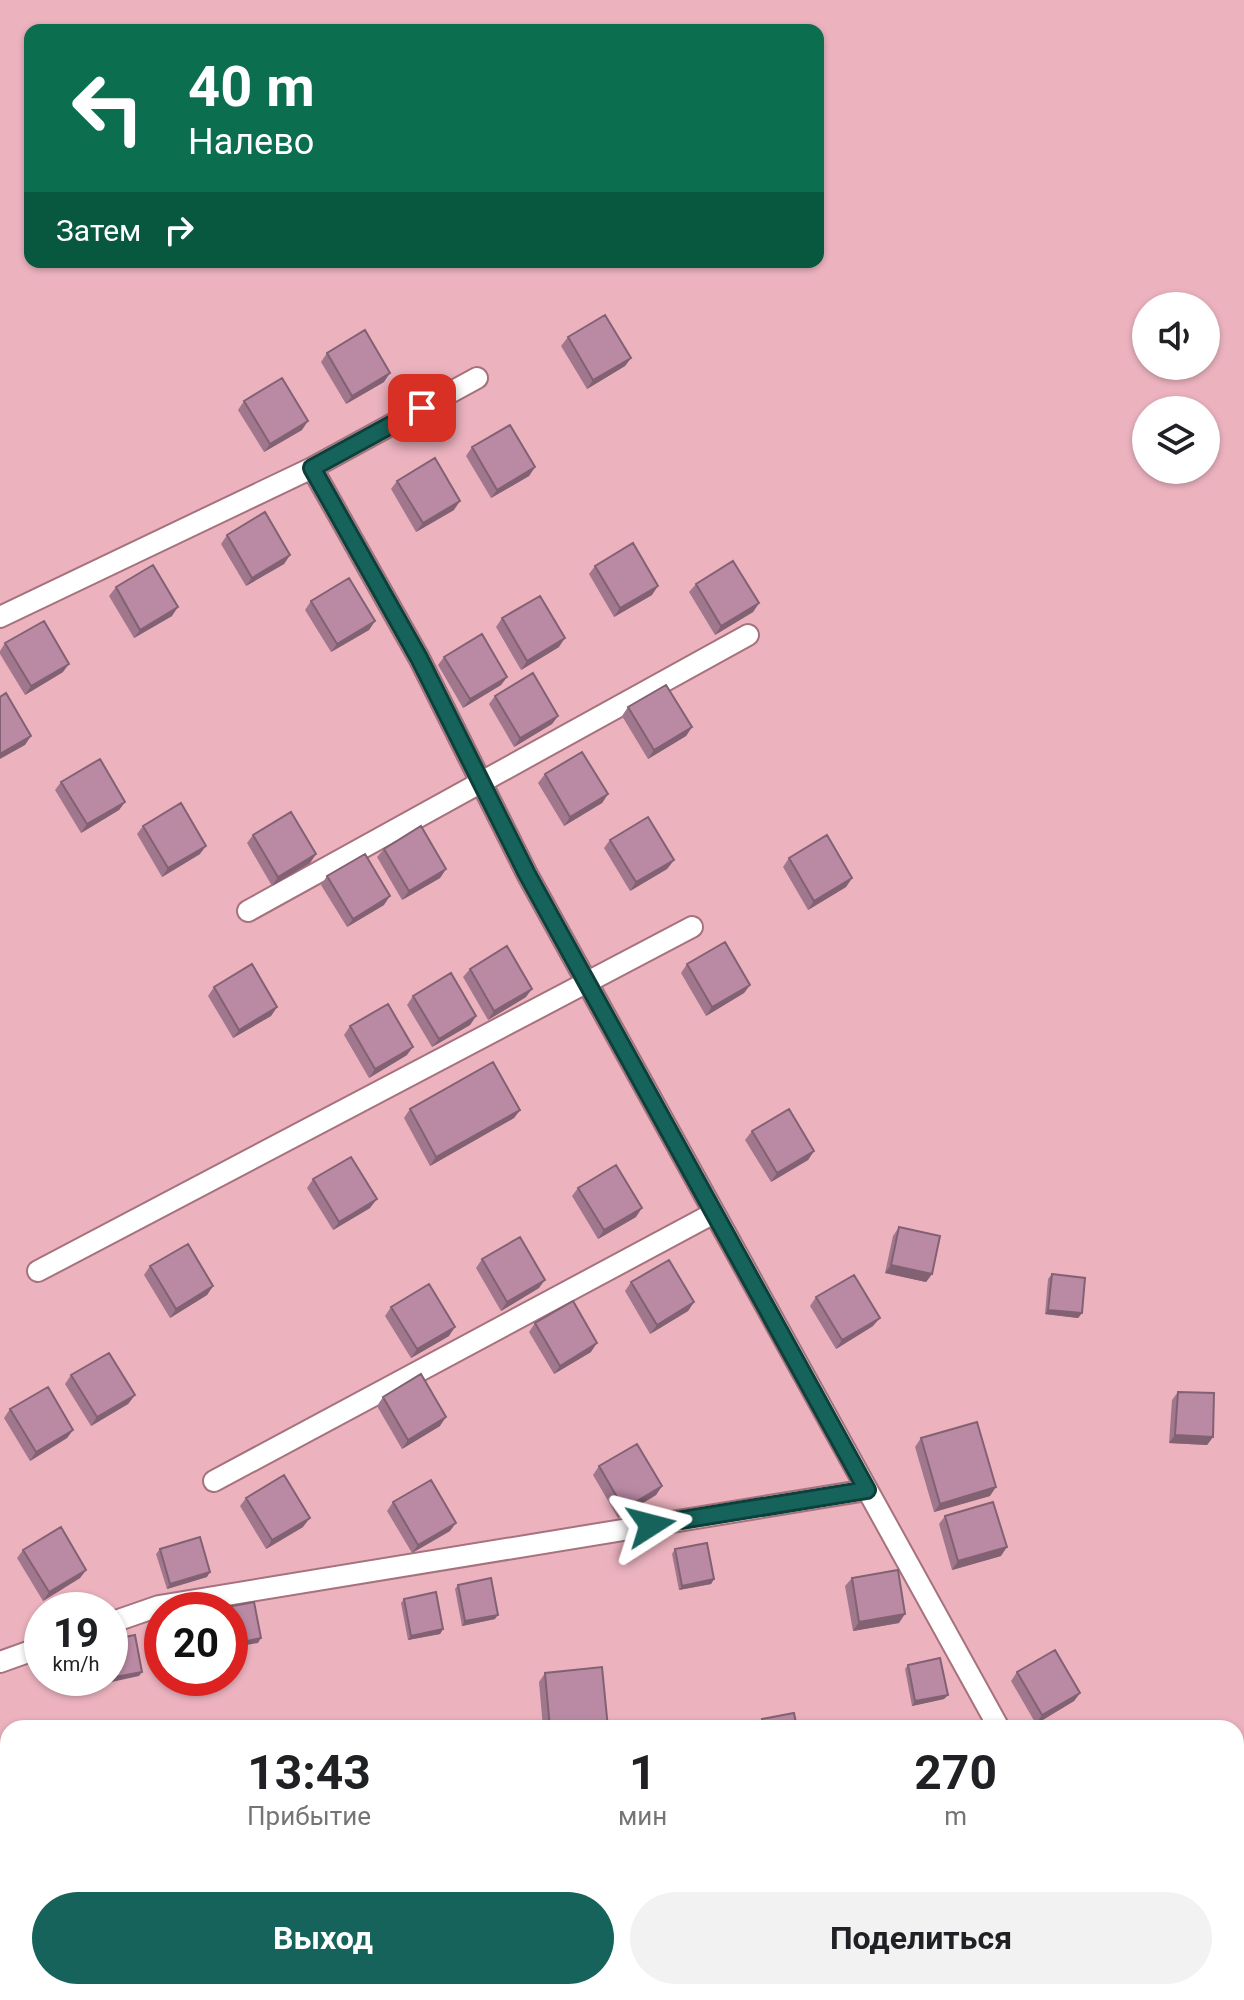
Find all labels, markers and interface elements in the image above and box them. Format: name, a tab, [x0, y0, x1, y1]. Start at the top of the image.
text: 40 m	[188, 54, 315, 120]
icon: left	[56, 56, 160, 160]
text: Налево	[188, 121, 314, 163]
icon: right	[157, 208, 201, 252]
text: Затем	[56, 213, 141, 248]
map controls	[1132, 292, 1220, 484]
button: sound	[1132, 292, 1220, 380]
pin	[388, 374, 456, 442]
icon: arrive	[400, 386, 444, 430]
button: layers	[1132, 396, 1220, 484]
position arrow	[609, 1483, 693, 1567]
speed limit sign: 20	[144, 1592, 248, 1696]
text: 19	[53, 1610, 99, 1657]
text: km/h	[53, 1652, 99, 1676]
text: 13:43	[247, 1744, 371, 1801]
text: 1	[629, 1744, 656, 1801]
text: 270	[914, 1744, 997, 1801]
text: Прибытие	[247, 1801, 371, 1831]
text: мин	[618, 1801, 667, 1831]
text: m	[944, 1801, 967, 1831]
button: Выход	[32, 1892, 614, 1984]
button: Поделиться	[630, 1892, 1212, 1984]

